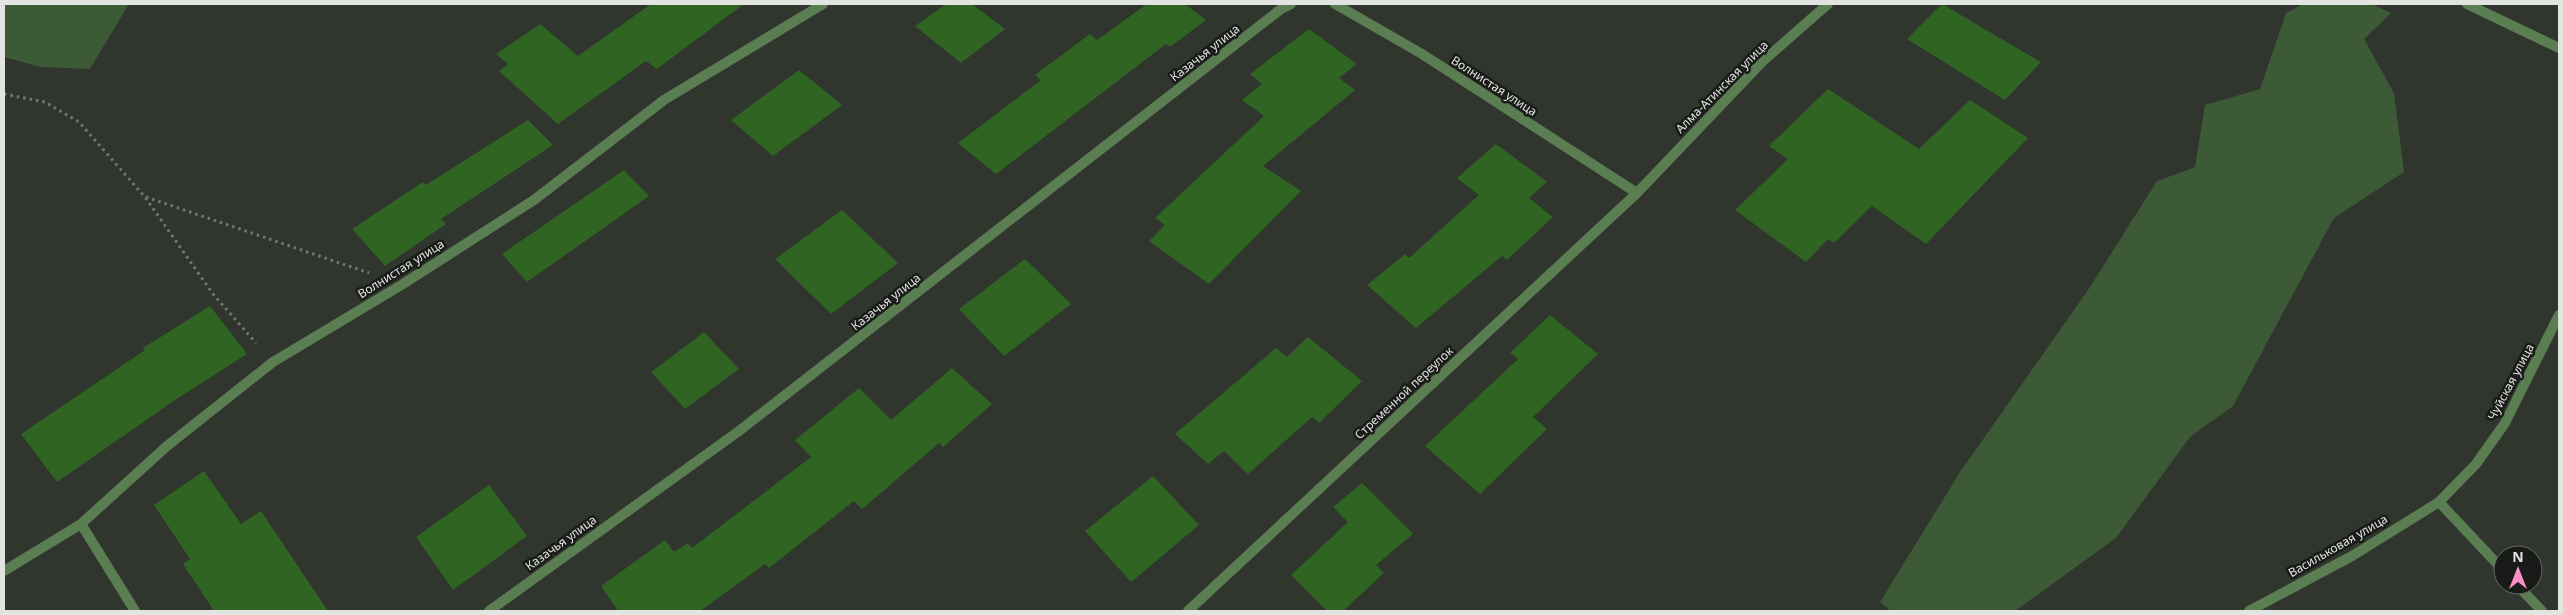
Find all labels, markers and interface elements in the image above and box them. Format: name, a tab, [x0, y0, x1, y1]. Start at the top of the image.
street label: Казачья улица	[1166, 20, 1243, 85]
street label: Алма-Атинская улица	[1671, 36, 1772, 137]
street label: Волнистая улица	[1448, 51, 1540, 120]
street label: Волнистая улица	[354, 235, 447, 302]
street label: Казачья улица	[847, 269, 924, 334]
street label: Чуйская улица	[2483, 341, 2538, 423]
street label: Стременной переулок	[1351, 342, 1457, 443]
street label: Васильковая улица	[2285, 510, 2391, 581]
street label: Казачья улица	[522, 511, 600, 574]
north arrow	[2493, 545, 2543, 595]
text: N	[2512, 547, 2524, 566]

